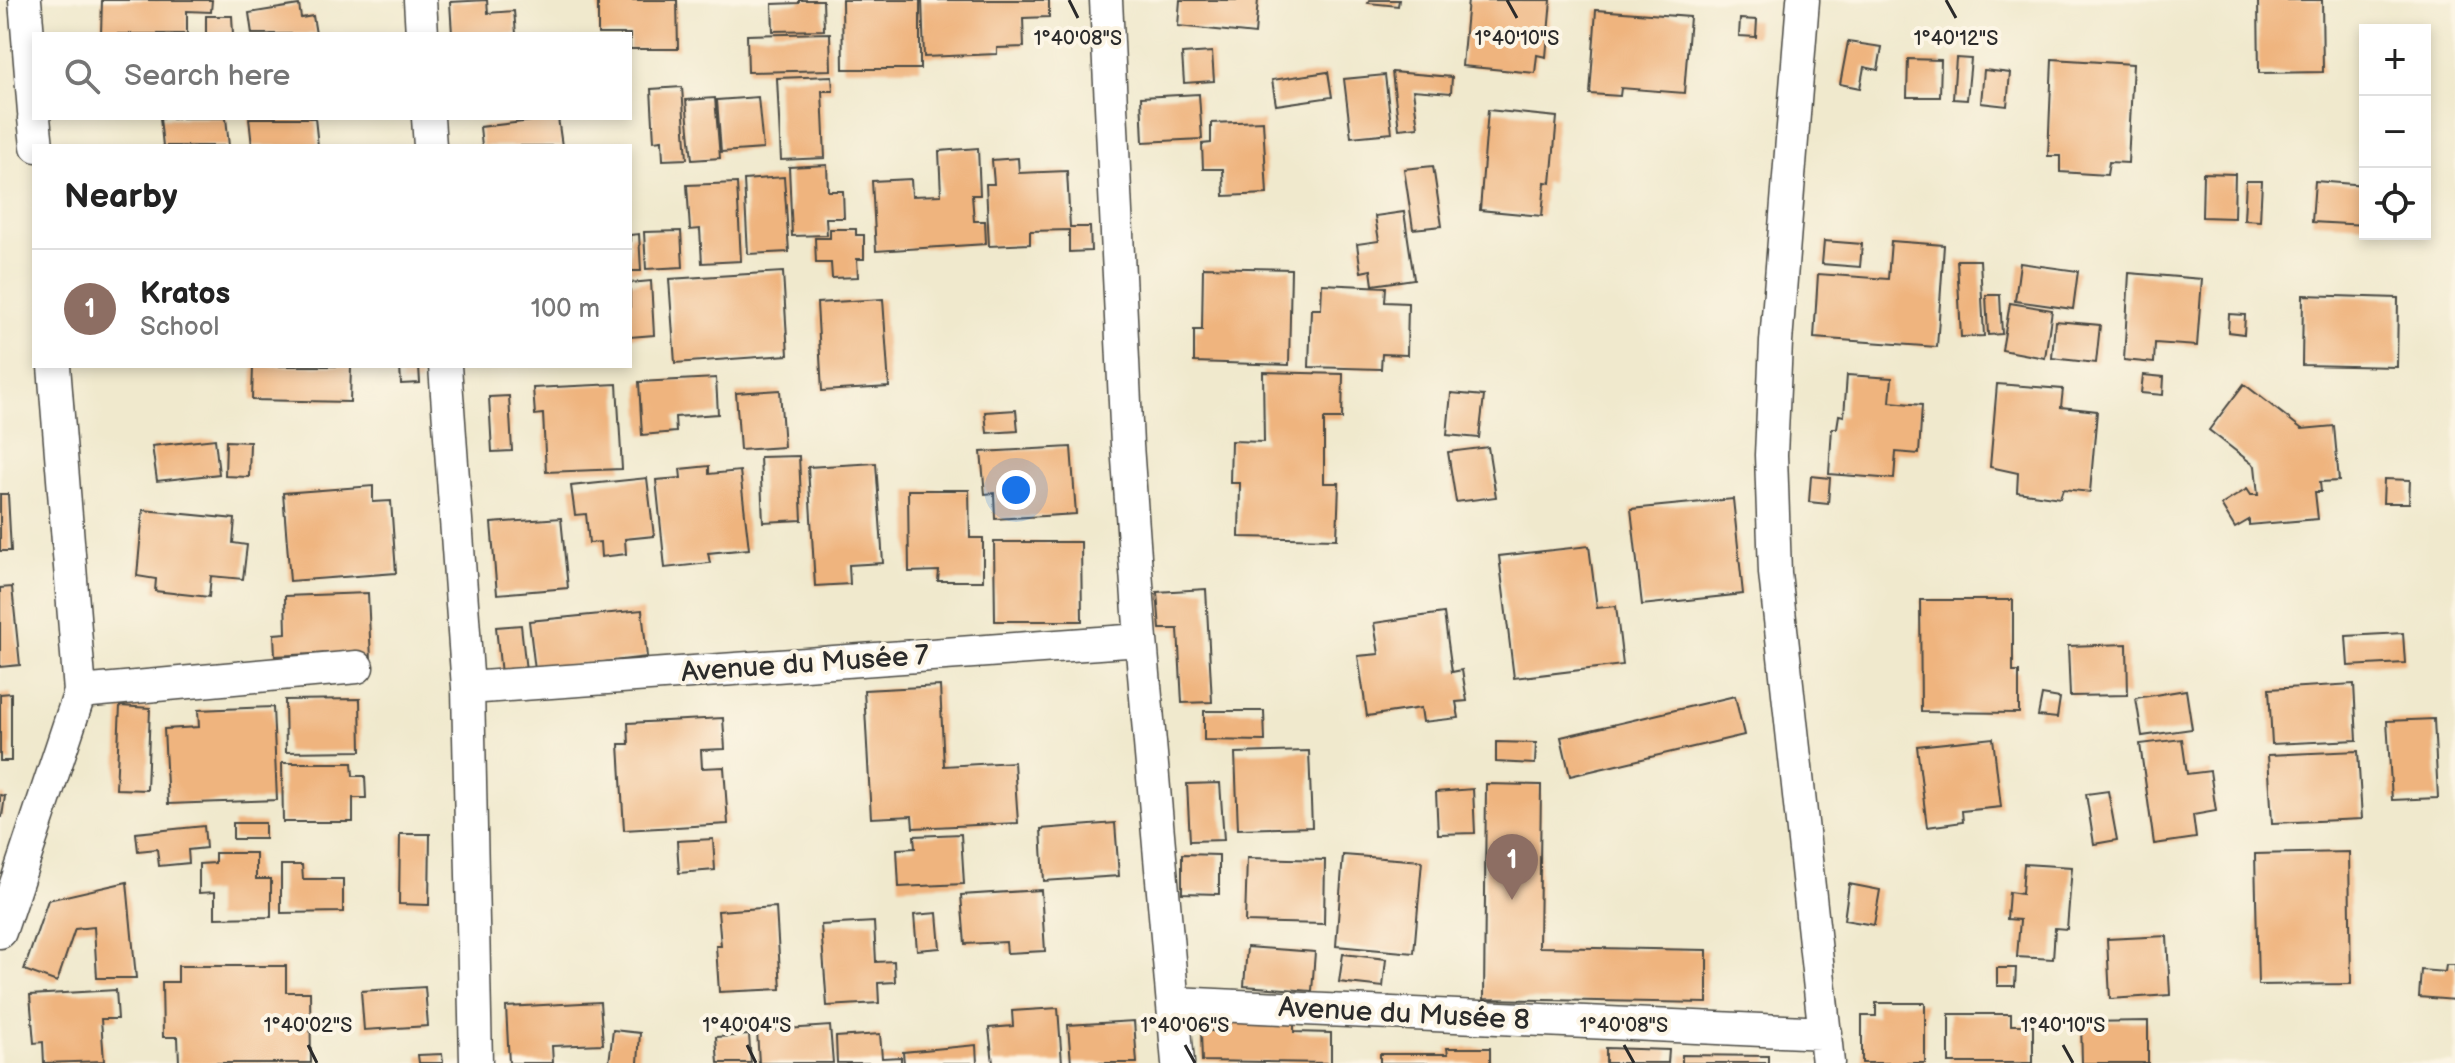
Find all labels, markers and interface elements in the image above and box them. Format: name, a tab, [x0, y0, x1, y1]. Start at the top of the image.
map controls	[2359, 24, 2431, 240]
button: +	[2359, 24, 2431, 96]
text: 1°40'08"S	[1034, 27, 1122, 51]
text: 1°40'10"S	[1475, 27, 1559, 51]
text: 1°40'12"S	[1914, 27, 1998, 51]
search box	[32, 32, 632, 120]
icon: search	[60, 54, 104, 98]
text: Search here	[124, 58, 290, 94]
button: −	[2359, 96, 2431, 168]
button: locate	[2359, 168, 2431, 240]
text: Nearby	[64, 176, 178, 217]
text: Kratos	[140, 276, 230, 312]
text: 1	[85, 294, 95, 325]
text: 100 m	[531, 294, 600, 325]
text: School	[140, 312, 219, 343]
your location	[996, 470, 1036, 510]
street label: Avenue du Musée 7	[680, 639, 930, 689]
pin: 1	[1486, 834, 1538, 900]
street label: Avenue du Musée 8	[1277, 991, 1531, 1037]
text: 1°40'02"S	[264, 1014, 352, 1038]
text: 1°40'04"S	[703, 1014, 791, 1038]
text: 1°40'06"S	[1141, 1014, 1229, 1038]
text: 1°40'08"S	[1580, 1014, 1668, 1038]
text: 1°40'10"S	[2021, 1014, 2105, 1038]

